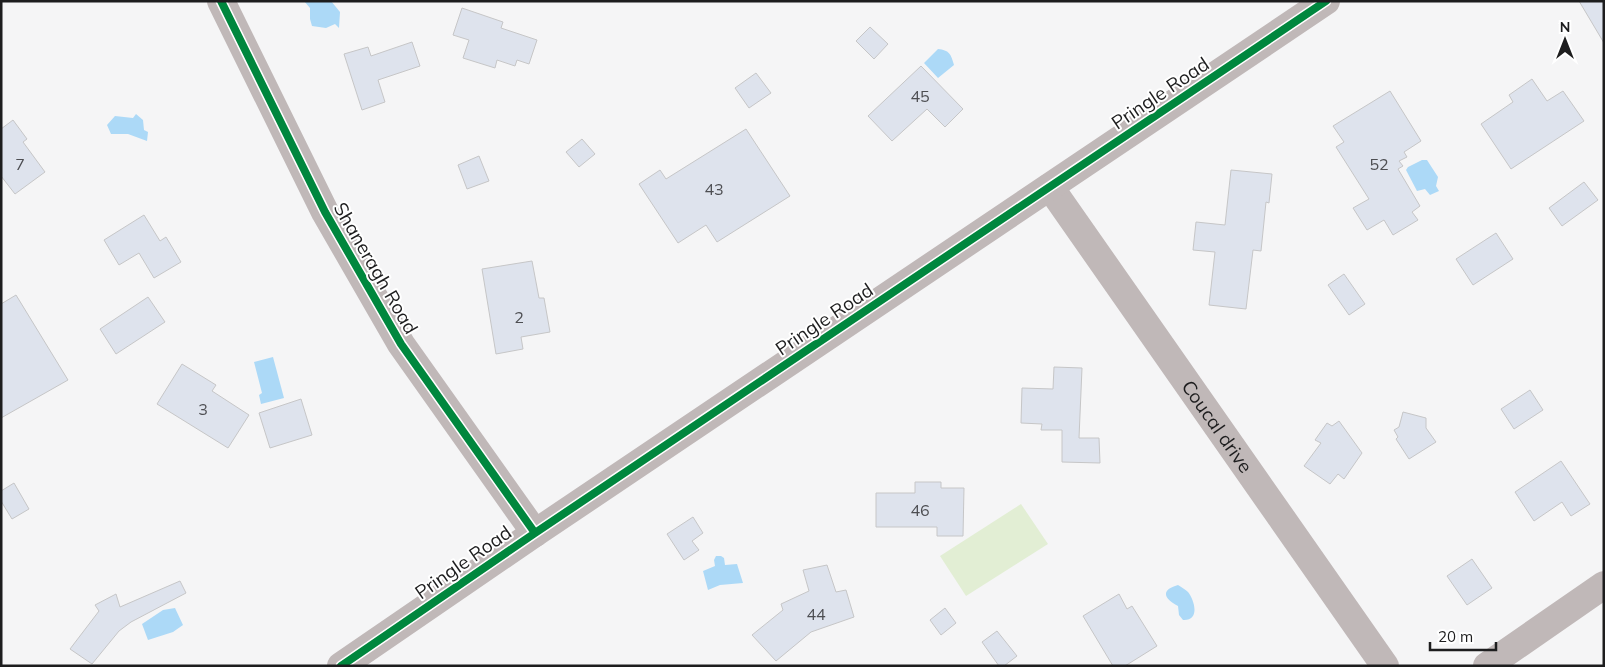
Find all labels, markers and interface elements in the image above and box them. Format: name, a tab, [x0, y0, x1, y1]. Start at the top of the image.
north arrow	[1540, 15, 1590, 65]
text: N	[1560, 18, 1570, 36]
street label: Pringle Road	[1107, 52, 1213, 134]
house number: 45	[910, 86, 930, 106]
house number: 7	[15, 154, 25, 174]
house number: 52	[1369, 154, 1389, 174]
house number: 43	[704, 179, 724, 199]
street label: Shaneragh Road	[329, 198, 423, 338]
street label: Pringle Road	[771, 278, 877, 360]
house number: 2	[514, 307, 524, 327]
street label: Coucal drive	[1177, 375, 1258, 477]
house number: 3	[198, 399, 208, 419]
house number: 46	[910, 500, 930, 520]
street label: Pringle Road	[410, 520, 516, 604]
house number: 44	[806, 604, 826, 624]
scale bar	[1430, 620, 1496, 652]
text: 20 m	[1438, 627, 1473, 646]

